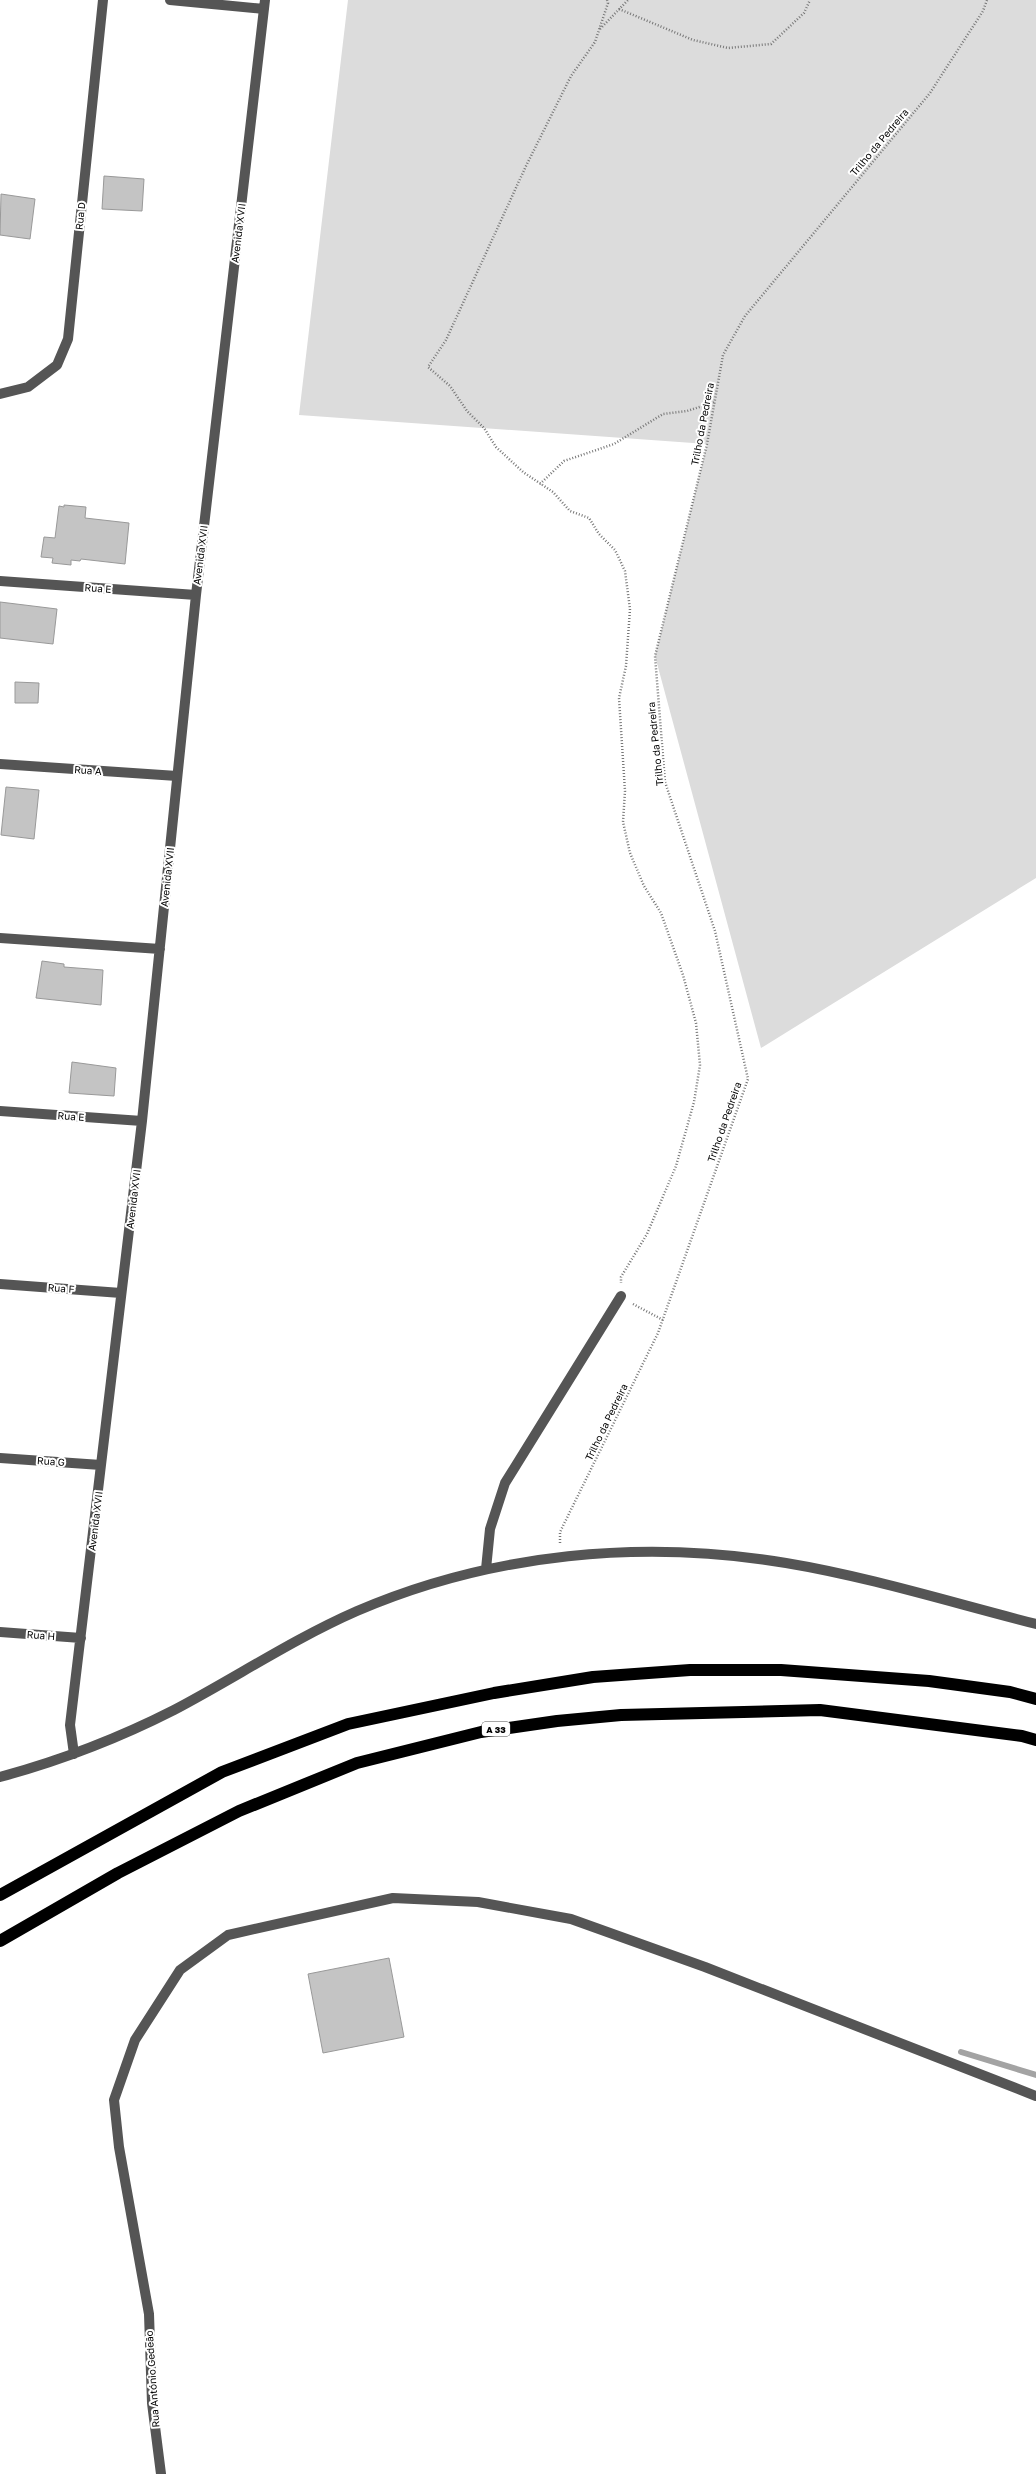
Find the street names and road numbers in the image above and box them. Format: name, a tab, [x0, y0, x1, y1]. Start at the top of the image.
street label: Trilho da Pedreira	[847, 106, 911, 178]
street label: Rua D	[73, 202, 87, 230]
street label: Avenida XVII	[228, 202, 248, 264]
street label: Trilho da Pedreira	[688, 382, 716, 466]
street label: Avenida XVII	[190, 524, 210, 586]
street label: Rua E	[84, 581, 112, 595]
street label: Trilho da Pedreira	[645, 702, 665, 786]
street label: Rua A	[74, 763, 102, 777]
street label: Avenida XVII	[158, 846, 176, 908]
street label: Trilho da Pedreira	[705, 1080, 743, 1164]
street label: Rua E	[57, 1109, 85, 1123]
street label: Avenida XVII	[123, 1168, 143, 1230]
street label: Rua F	[47, 1281, 75, 1295]
street label: Trilho da Pedreira	[582, 1382, 630, 1462]
street label: Rua G	[37, 1454, 65, 1468]
street label: Avenida XVII	[85, 1490, 105, 1552]
street label: Rua H	[26, 1628, 56, 1642]
road number: A 33	[482, 1722, 510, 1736]
street label: Rua António Gedeão	[143, 2330, 161, 2428]

